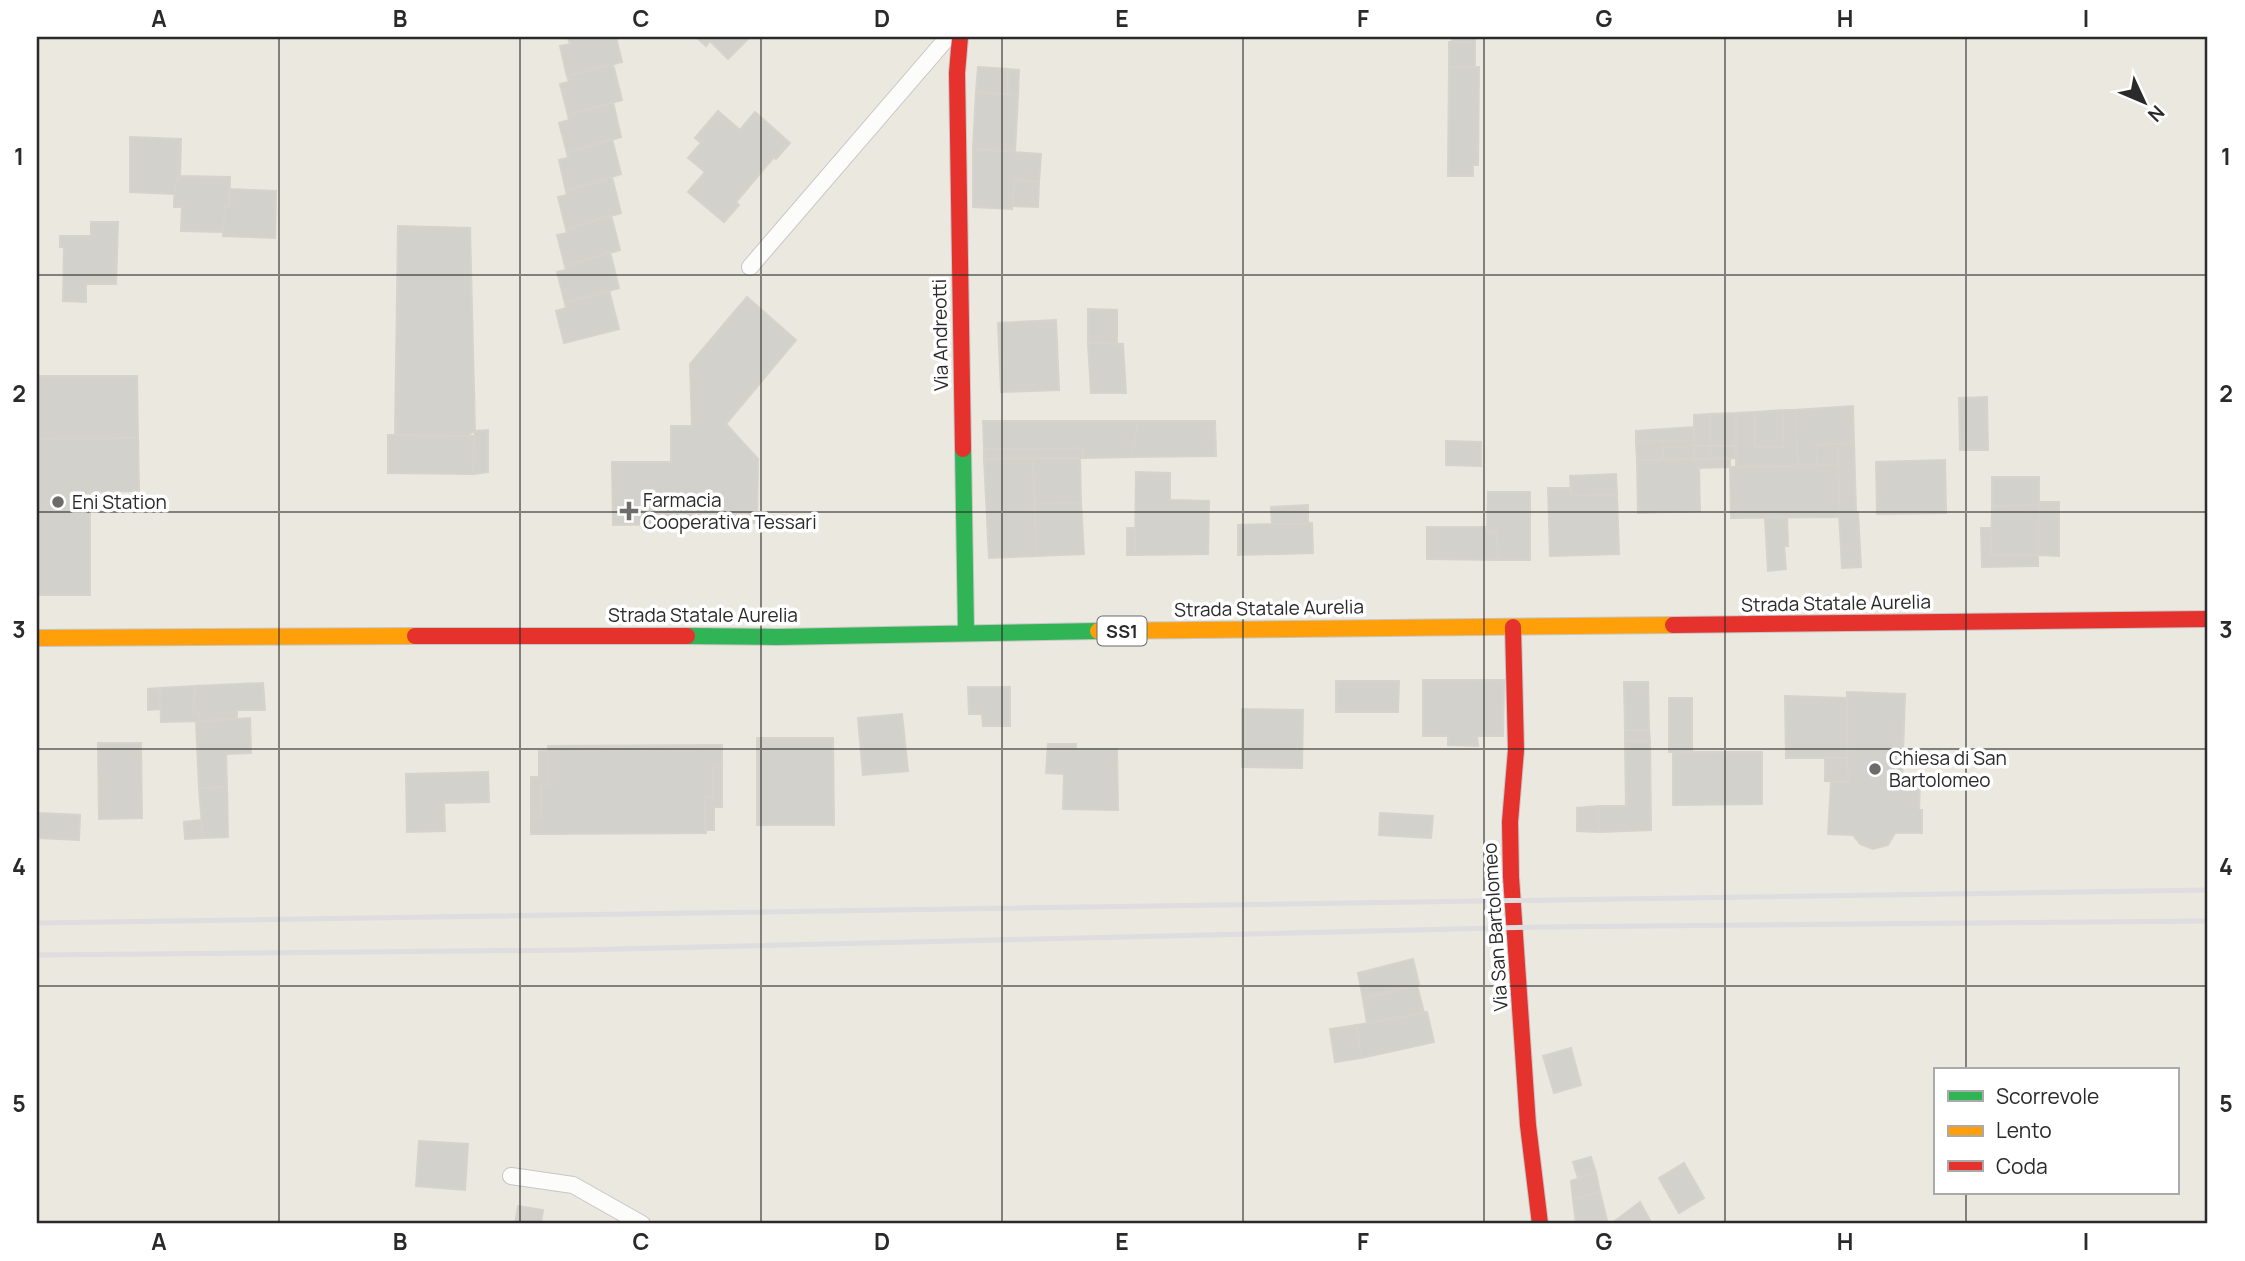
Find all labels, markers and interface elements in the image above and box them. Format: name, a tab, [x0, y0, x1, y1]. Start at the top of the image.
text: A	[151, 2, 167, 34]
text: B	[393, 2, 407, 34]
text: C	[633, 2, 650, 34]
text: D	[874, 2, 890, 34]
text: E	[1115, 2, 1129, 34]
text: F	[1357, 2, 1369, 34]
text: G	[1596, 2, 1613, 34]
text: H	[1837, 2, 1853, 34]
text: I	[2083, 2, 2089, 34]
north arrow	[2108, 66, 2178, 136]
text: N	[2142, 100, 2170, 128]
text: 1	[14, 140, 24, 172]
text: 1	[2221, 140, 2231, 172]
street label: Via Andreotti	[926, 279, 954, 391]
text: 2	[12, 377, 26, 409]
text: 2	[2219, 377, 2233, 409]
place label: Farmacia Cooperativa Tessari	[643, 487, 817, 535]
place label: Eni Station	[72, 489, 167, 515]
marker: Eni Station	[50, 494, 66, 510]
marker: Farmacia Cooperativa Tessari	[621, 503, 637, 519]
street label: Strada Statale Aurelia	[1741, 588, 1931, 618]
street label: Strada Statale Aurelia	[1174, 593, 1364, 623]
street label: Strada Statale Aurelia	[608, 602, 798, 628]
text: 3	[12, 613, 26, 645]
text: 3	[2219, 613, 2233, 645]
road number: SS1	[1098, 616, 1146, 646]
place label: Chiesa di San Bartolomeo	[1889, 745, 2007, 793]
marker: Chiesa di San Bartolomeo	[1867, 761, 1883, 777]
street label: Via San Bartolomeo	[1476, 842, 1514, 1012]
text: 4	[12, 850, 26, 882]
text: 4	[2219, 850, 2233, 882]
legend	[1934, 1068, 2178, 1194]
text: Scorrevole	[1996, 1082, 2099, 1110]
text: 5	[12, 1087, 26, 1119]
text: 5	[2219, 1087, 2233, 1119]
text: Lento	[1996, 1116, 2052, 1144]
text: Coda	[1996, 1152, 2048, 1180]
text: A	[151, 1225, 167, 1257]
text: B	[393, 1225, 407, 1257]
text: C	[633, 1225, 650, 1257]
text: D	[874, 1225, 890, 1257]
text: E	[1115, 1225, 1129, 1257]
text: F	[1357, 1225, 1369, 1257]
text: G	[1596, 1225, 1613, 1257]
text: H	[1837, 1225, 1853, 1257]
text: I	[2083, 1225, 2089, 1257]

